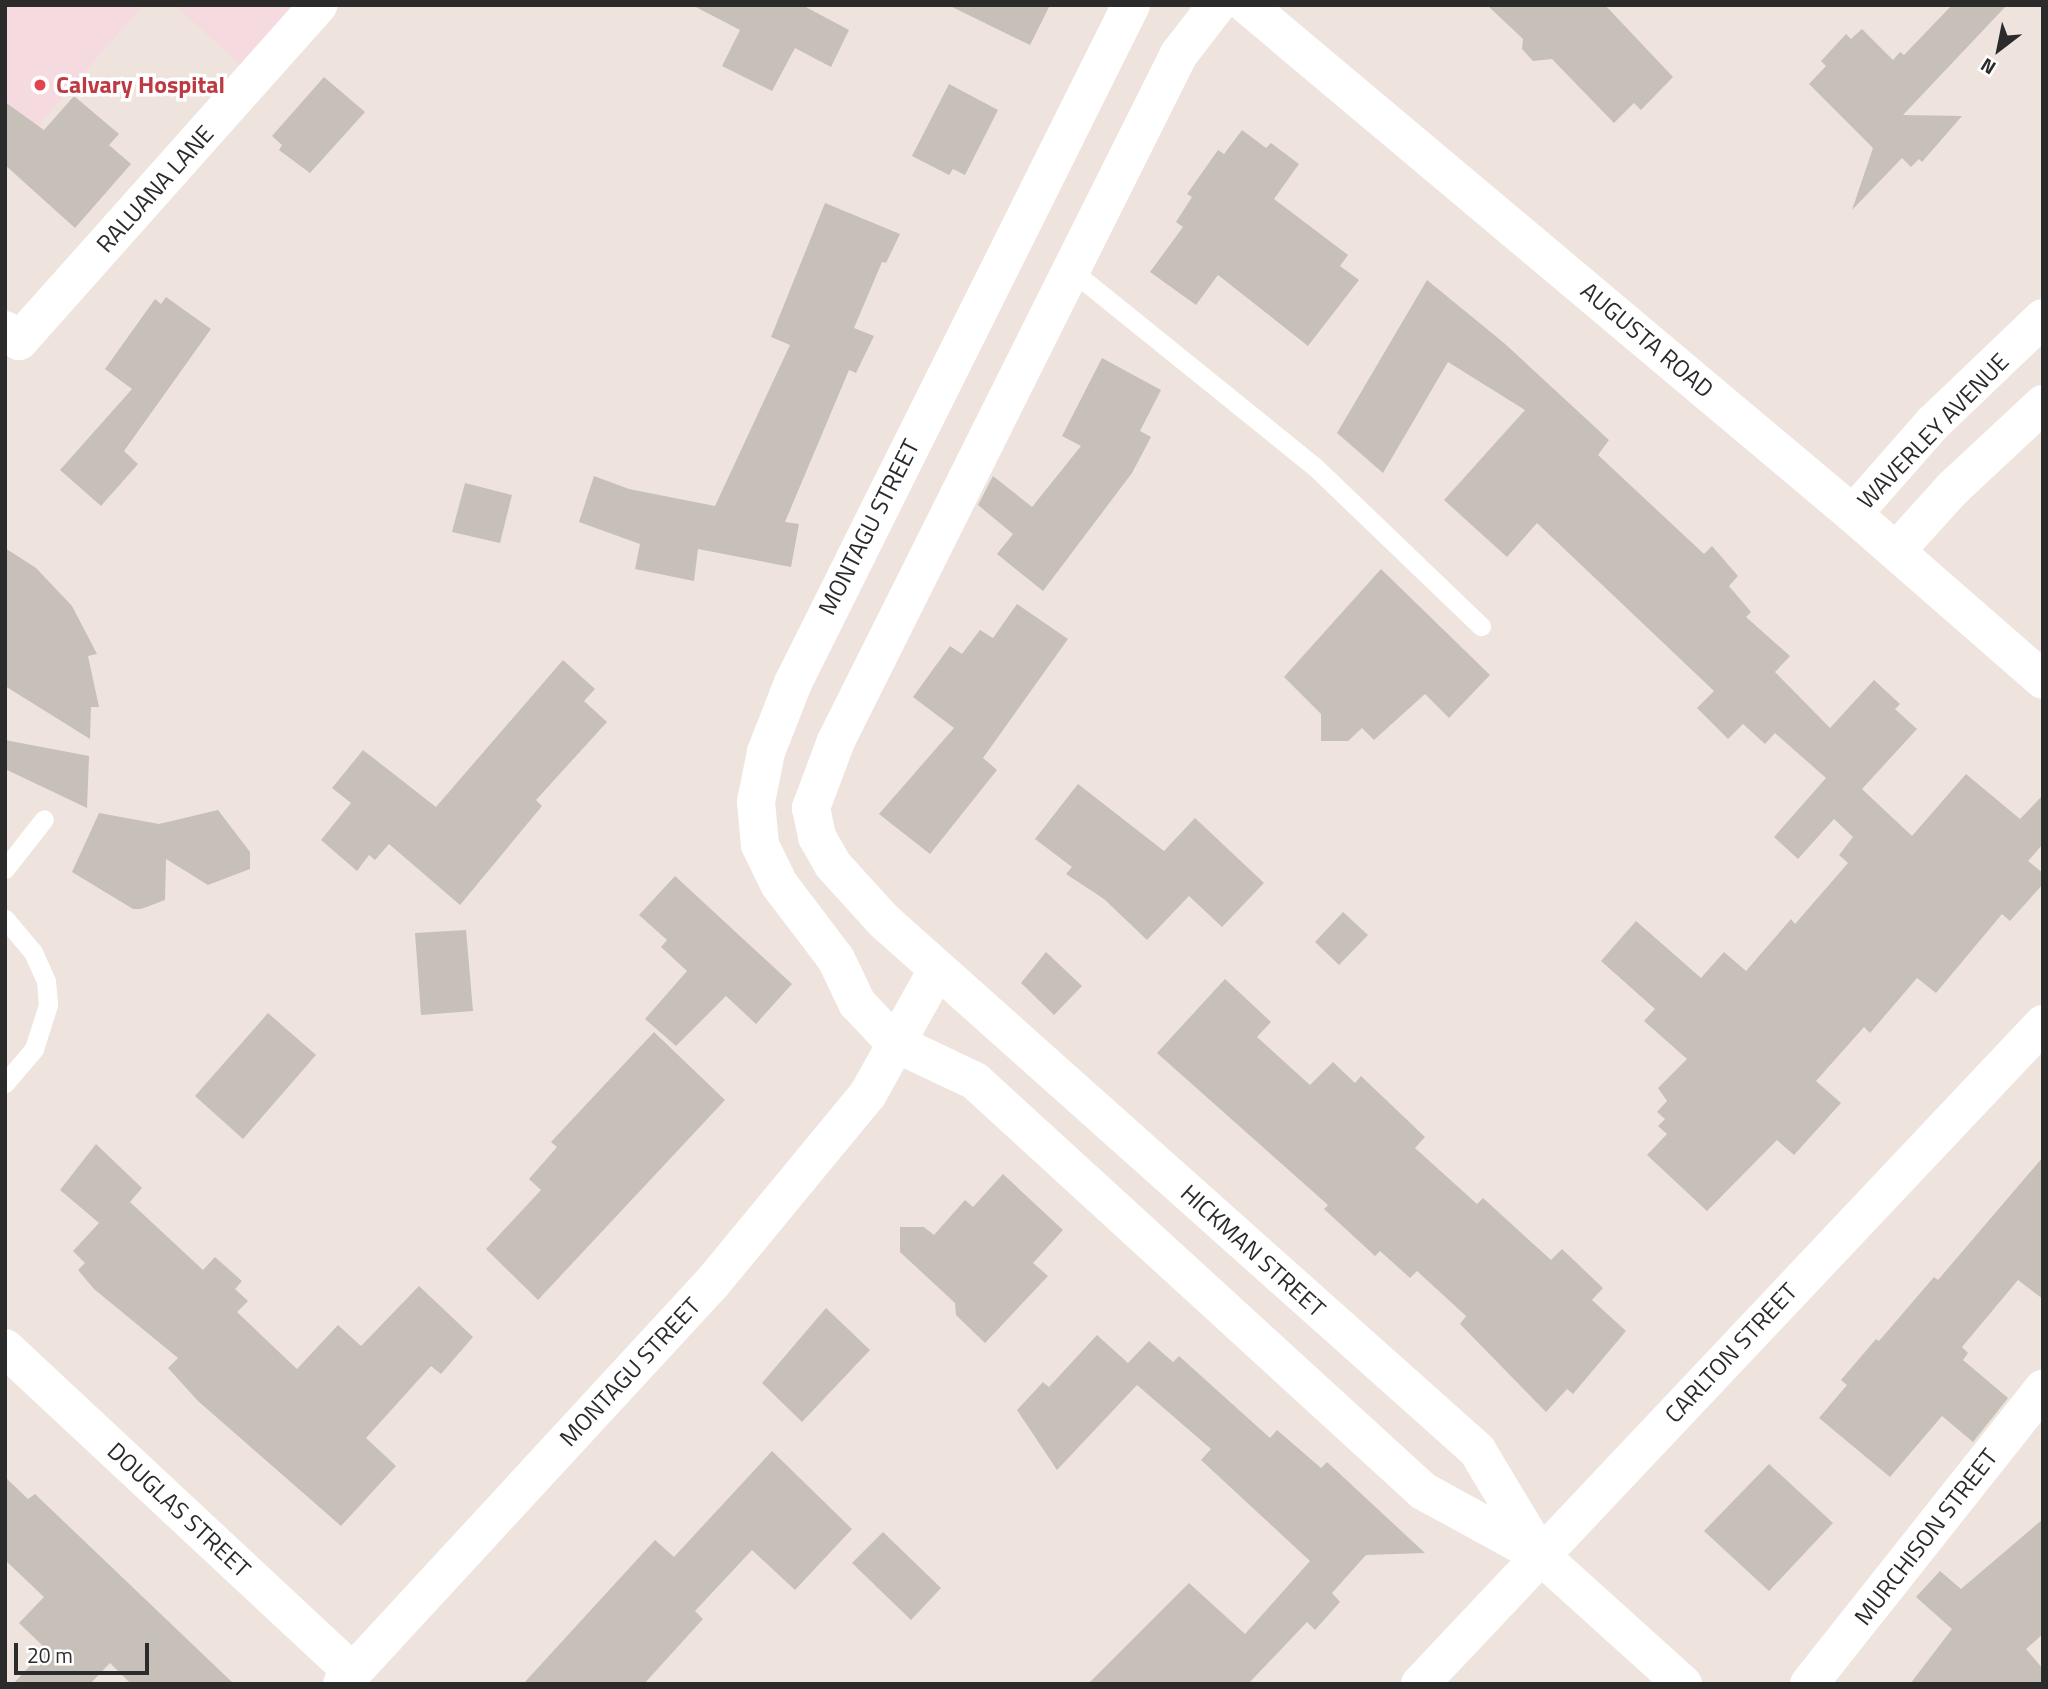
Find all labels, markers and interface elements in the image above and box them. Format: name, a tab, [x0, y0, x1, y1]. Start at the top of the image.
north arrow	[1964, 14, 2034, 84]
text: N	[1974, 51, 2001, 83]
place label: Calvary Hospital	[56, 71, 225, 99]
marker: Calvary Hospital	[30, 75, 50, 95]
street label: RALUANA LANE	[91, 120, 219, 258]
street label: AUGUSTA ROAD	[1575, 276, 1719, 404]
street label: WAVERLEY AVENUE	[1851, 347, 2015, 515]
street label: MONTAGU STREET	[812, 435, 926, 619]
street label: HICKMAN STREET	[1175, 1179, 1331, 1323]
street label: CARLTON STREET	[1659, 1277, 1803, 1429]
street label: MONTAGU STREET	[554, 1292, 706, 1452]
street label: DOUGLAS STREET	[102, 1436, 256, 1584]
street label: MURCHISON STREET	[1848, 1443, 2004, 1631]
scale bar	[18, 1630, 152, 1674]
text: 20 m	[27, 1639, 73, 1671]

